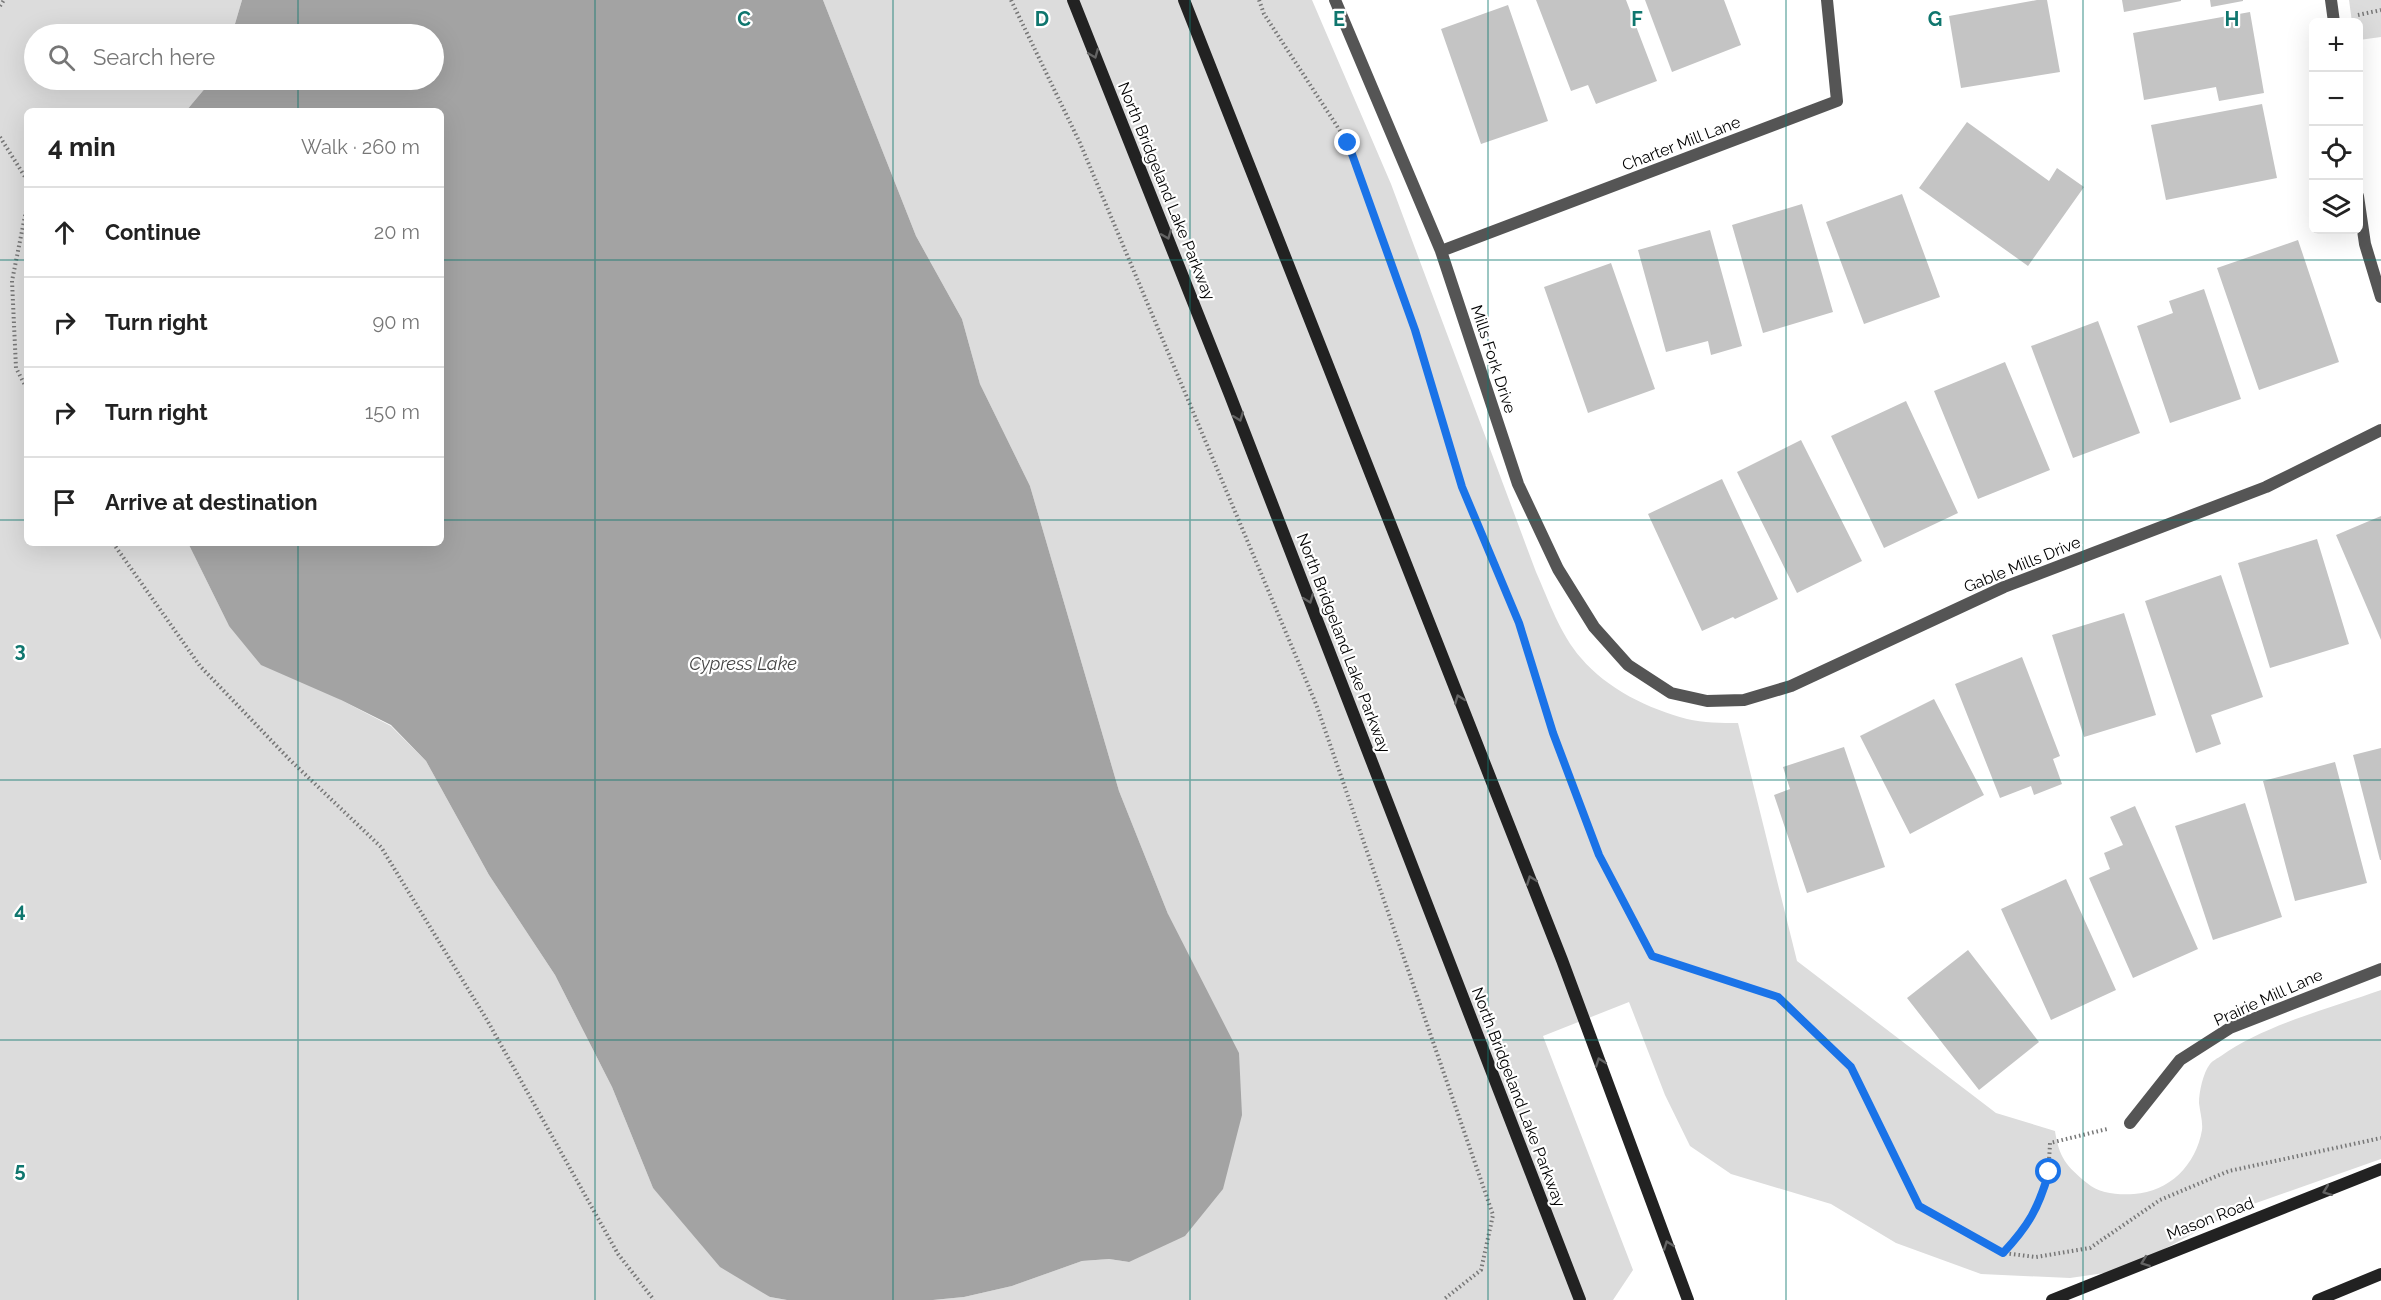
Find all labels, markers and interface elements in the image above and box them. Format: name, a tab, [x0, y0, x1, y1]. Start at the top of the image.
text: C	[737, 7, 751, 31]
text: D	[1035, 7, 1049, 31]
text: E	[1333, 7, 1345, 31]
text: F	[1631, 7, 1643, 31]
text: G	[1928, 7, 1942, 31]
text: H	[2225, 7, 2239, 31]
map controls	[2309, 18, 2363, 234]
button: +	[2309, 18, 2363, 72]
search box	[24, 24, 444, 90]
icon: search	[45, 41, 78, 74]
text: Search here	[93, 44, 215, 70]
one-way arrow	[1087, 48, 1099, 59]
button: −	[2309, 72, 2363, 126]
street label: North Bridgeland Lake Parkway	[1114, 79, 1219, 303]
street label: Charter Mill Lane	[1619, 112, 1743, 175]
button: locate	[2309, 126, 2363, 180]
route end	[1334, 129, 1360, 155]
text: 4 min	[48, 132, 116, 162]
text: Walk · 260 m	[301, 135, 420, 159]
button: layers	[2309, 180, 2363, 234]
icon: ahead	[48, 216, 81, 249]
text: Continue	[105, 219, 201, 245]
text: 20 m	[374, 220, 420, 244]
one-way arrow	[1160, 229, 1172, 240]
street label: Mills Fork Drive	[1467, 303, 1520, 416]
icon: right	[48, 306, 81, 339]
text: Turn right	[105, 309, 208, 335]
text: 90 m	[373, 310, 420, 334]
icon: right	[48, 396, 81, 429]
text: Turn right	[105, 399, 208, 425]
text: 150 m	[365, 400, 420, 424]
one-way arrow	[1231, 411, 1244, 421]
icon: arrive	[48, 486, 81, 519]
text: Arrive at destination	[105, 489, 318, 515]
street label: North Bridgeland Lake Parkway	[1293, 531, 1394, 756]
street label: Gable Mills Drive	[1961, 532, 2083, 597]
one-way arrow	[1302, 592, 1314, 603]
text: 3	[14, 638, 26, 662]
water label: Cypress Lake	[689, 653, 797, 674]
one-way arrow	[1454, 694, 1466, 705]
one-way arrow	[1525, 875, 1538, 886]
text: 4	[14, 898, 26, 922]
street label: Prairie Mill Lane	[2211, 965, 2325, 1030]
street label: North Bridgeland Lake Parkway	[1468, 985, 1569, 1210]
one-way arrow	[1595, 1057, 1607, 1068]
text: 5	[14, 1158, 26, 1182]
route start	[2035, 1158, 2061, 1184]
one-way arrow	[2322, 1184, 2333, 1196]
street label: Mason Road	[2164, 1193, 2256, 1244]
one-way arrow	[1662, 1240, 1675, 1251]
one-way arrow	[2140, 1254, 2151, 1267]

